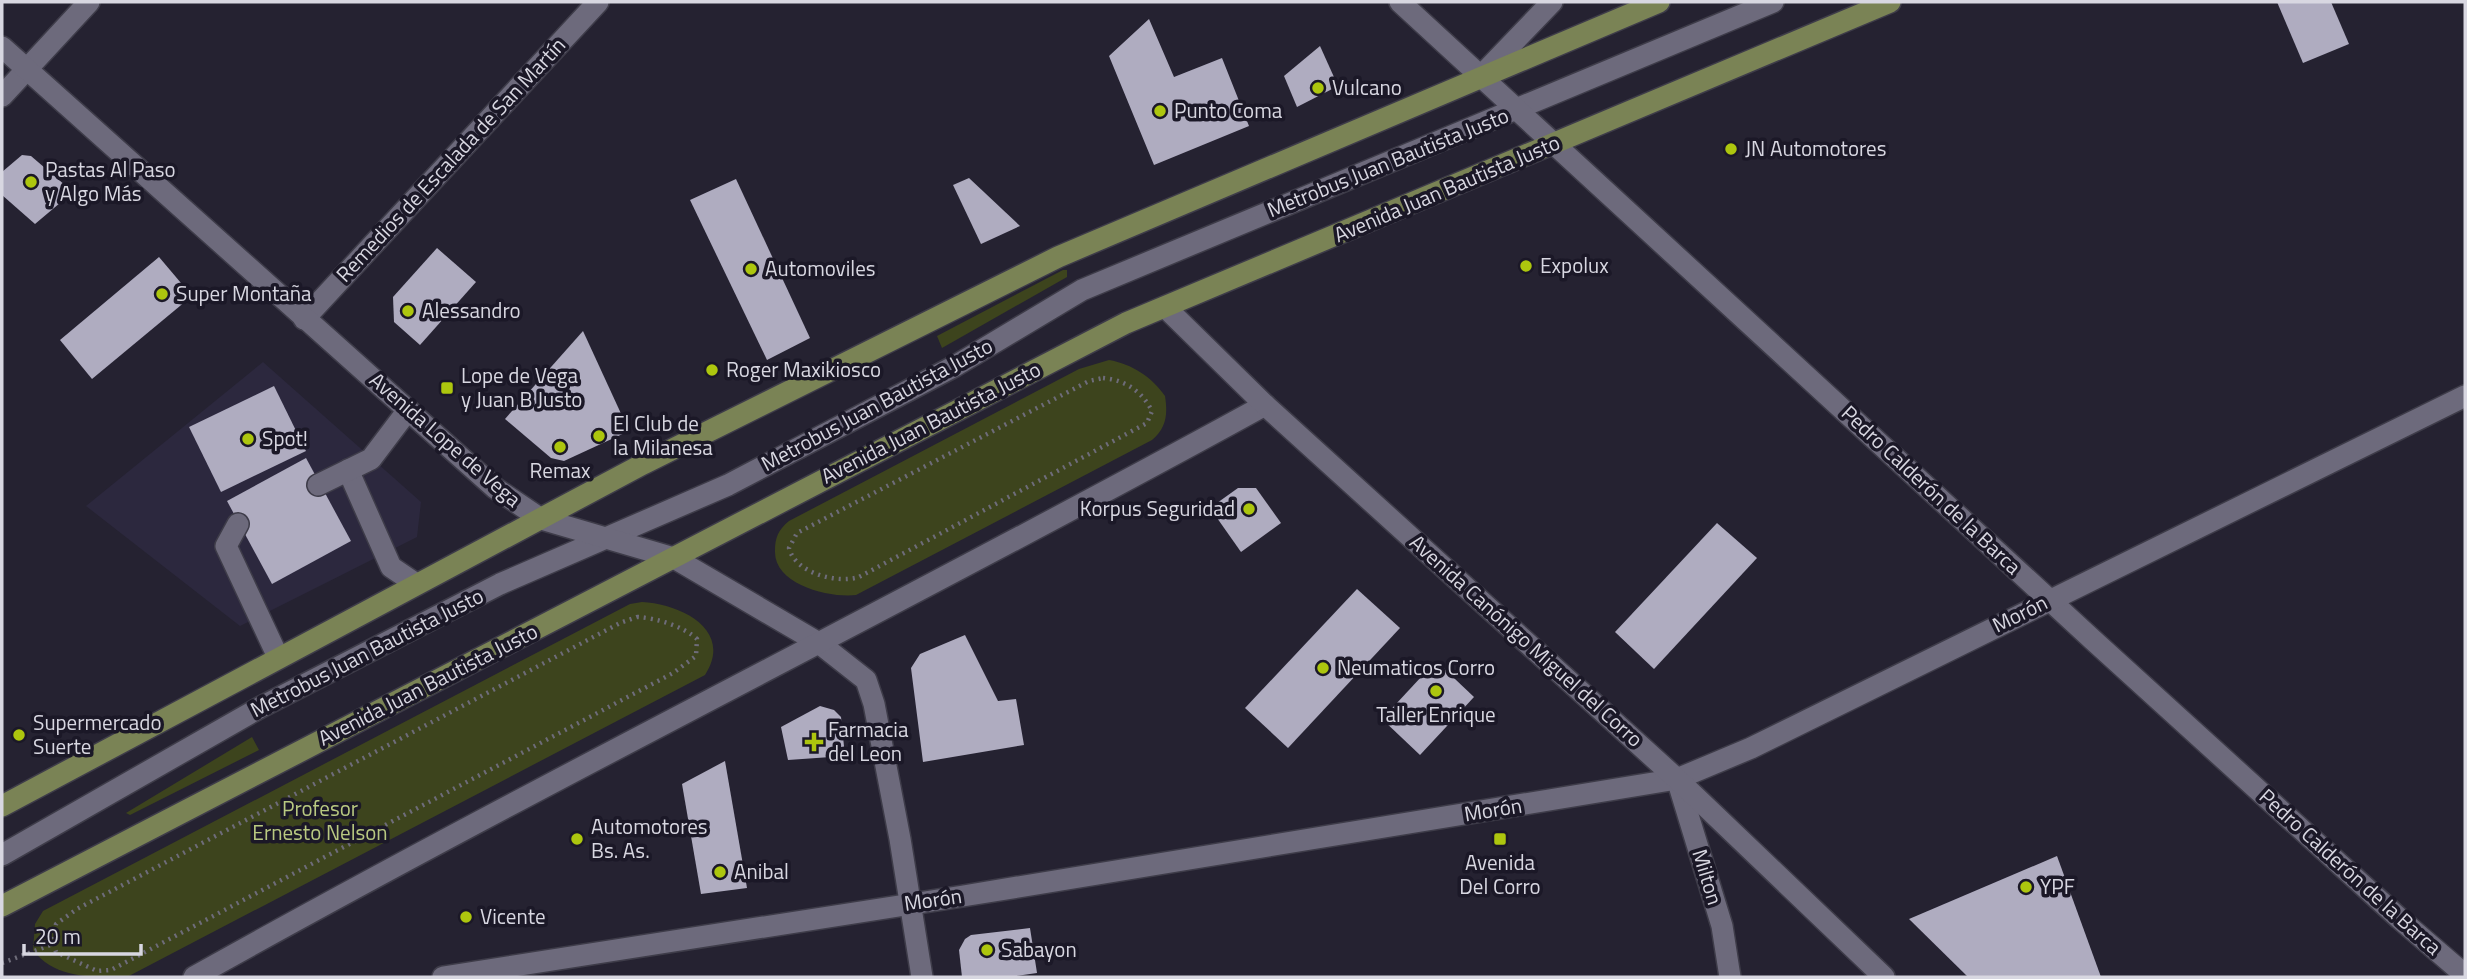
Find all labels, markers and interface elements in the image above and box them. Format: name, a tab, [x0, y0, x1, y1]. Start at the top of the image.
street label: Remedios de Escalada de San Martín	[328, 30, 573, 289]
place label: Vulcano	[1332, 71, 1402, 103]
marker: Vulcano	[1310, 80, 1326, 96]
place label: Punto Coma	[1174, 94, 1283, 126]
street label: Metrobus Juan Bautista Justo	[1262, 99, 1513, 225]
marker: Punto Coma	[1152, 103, 1168, 119]
street label: Avenida Juan Bautista Justo	[1329, 126, 1565, 250]
place label: JN Automotores	[1745, 132, 1886, 164]
marker: JN Automotores	[1723, 141, 1739, 157]
place label: Pastas Al Paso y Algo Más	[45, 153, 176, 209]
marker: Pastas Al Paso y Algo Más	[23, 174, 39, 190]
place label: Expolux	[1540, 249, 1609, 281]
place label: Automoviles	[765, 252, 876, 284]
marker: Expolux	[1518, 258, 1534, 274]
marker: Automoviles	[743, 261, 759, 277]
place label: Super Montaña	[176, 277, 312, 309]
marker: Super Montaña	[154, 286, 170, 302]
place label: Alessandro	[422, 294, 521, 326]
marker: Alessandro	[400, 303, 416, 319]
street label: Metrobus Juan Bautista Justo	[755, 329, 998, 479]
place label: Roger Maxikiosco	[726, 353, 881, 385]
street label: Avenida Juan Bautista Justo	[815, 353, 1046, 491]
place label: Lope de Vega y Juan B Justo	[461, 359, 582, 415]
marker: Roger Maxikiosco	[704, 362, 720, 378]
street label: Avenida Lope de Vega	[363, 364, 529, 515]
marker: Lope de Vega y Juan B Justo	[439, 380, 455, 396]
street label: Pedro Calderón de la Barca	[1834, 397, 2029, 582]
place label: El Club de la Milanesa	[613, 407, 713, 463]
place label: Spot!	[262, 422, 308, 454]
marker: El Club de la Milanesa	[591, 428, 607, 444]
marker: Spot!	[240, 431, 256, 447]
marker: Remax	[552, 439, 568, 455]
place label: Remax	[530, 454, 591, 486]
place label: Korpus Seguridad	[1080, 492, 1235, 524]
marker: Korpus Seguridad	[1241, 501, 1257, 517]
street label: Avenida Canónigo Miguel del Corro	[1403, 526, 1651, 754]
street label: Metrobus Juan Bautista Justo	[244, 579, 489, 725]
street label: Morón	[1986, 586, 2053, 640]
street label: Avenida Juan Bautista Justo	[312, 615, 543, 753]
place label: Neumaticos Corro	[1337, 651, 1495, 683]
marker: Neumaticos Corro	[1315, 660, 1331, 676]
marker: Taller Enrique	[1428, 683, 1444, 699]
place label: Taller Enrique	[1376, 698, 1496, 730]
place label: Supermercado Suerte	[33, 706, 162, 762]
place label: Farmacia del Leon	[828, 713, 909, 769]
marker: Supermercado Suerte	[11, 727, 27, 743]
marker: Farmacia del Leon	[806, 734, 822, 750]
street label: Pedro Calderón de la Barca	[2252, 780, 2449, 962]
street label: Morón	[1462, 789, 1524, 829]
park label: Profesor Ernesto Nelson	[252, 792, 388, 848]
place label: Automotores Bs. As.	[591, 810, 708, 866]
marker: Automotores Bs. As.	[569, 831, 585, 847]
marker: Avenida Del Corro	[1492, 831, 1508, 847]
street label: Milton	[1684, 845, 1732, 909]
place label: Avenida Del Corro	[1459, 846, 1541, 902]
place label: Anibal	[734, 855, 789, 887]
marker: Anibal	[712, 864, 728, 880]
place label: YPF	[2040, 870, 2075, 902]
street label: Morón	[902, 879, 964, 919]
marker: YPF	[2018, 879, 2034, 895]
place label: Vicente	[480, 900, 546, 932]
marker: Vicente	[458, 909, 474, 925]
scale bar	[24, 912, 142, 956]
text: 20 m	[35, 920, 81, 952]
place label: Sabayon	[1001, 933, 1077, 965]
marker: Sabayon	[979, 942, 995, 958]

